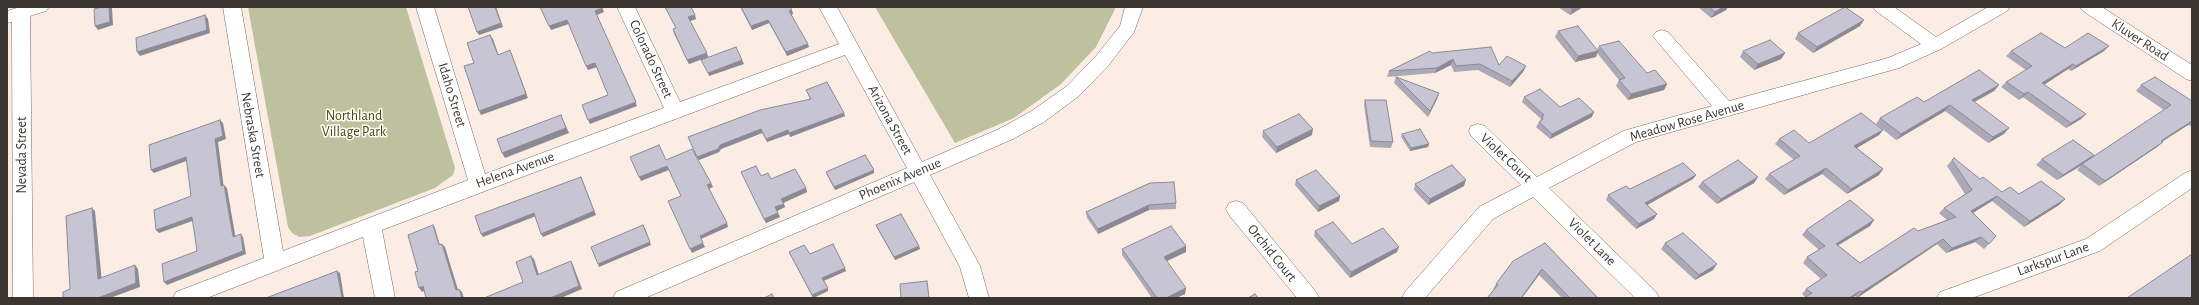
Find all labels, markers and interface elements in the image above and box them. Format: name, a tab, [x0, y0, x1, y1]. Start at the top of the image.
street label: Kluver Road	[2108, 15, 2172, 65]
street label: Colorado Street	[626, 17, 676, 101]
street label: Idaho Street	[434, 61, 470, 129]
street label: Arizona Street	[864, 82, 916, 158]
street label: Nebraska Street	[237, 91, 269, 179]
street label: Meadow Rose Avenue	[1628, 97, 1746, 145]
park label: Northland Village Park	[322, 108, 386, 140]
street label: Nevada Street	[14, 117, 30, 193]
street label: Violet Court	[1477, 130, 1535, 186]
street label: Helena Avenue	[473, 148, 557, 192]
street label: Phoenix Avenue	[856, 154, 944, 204]
street label: Violet Lane	[1565, 215, 1619, 269]
street label: Orchid Court	[1244, 221, 1300, 285]
street label: Larkspur Lane	[2015, 238, 2091, 280]

